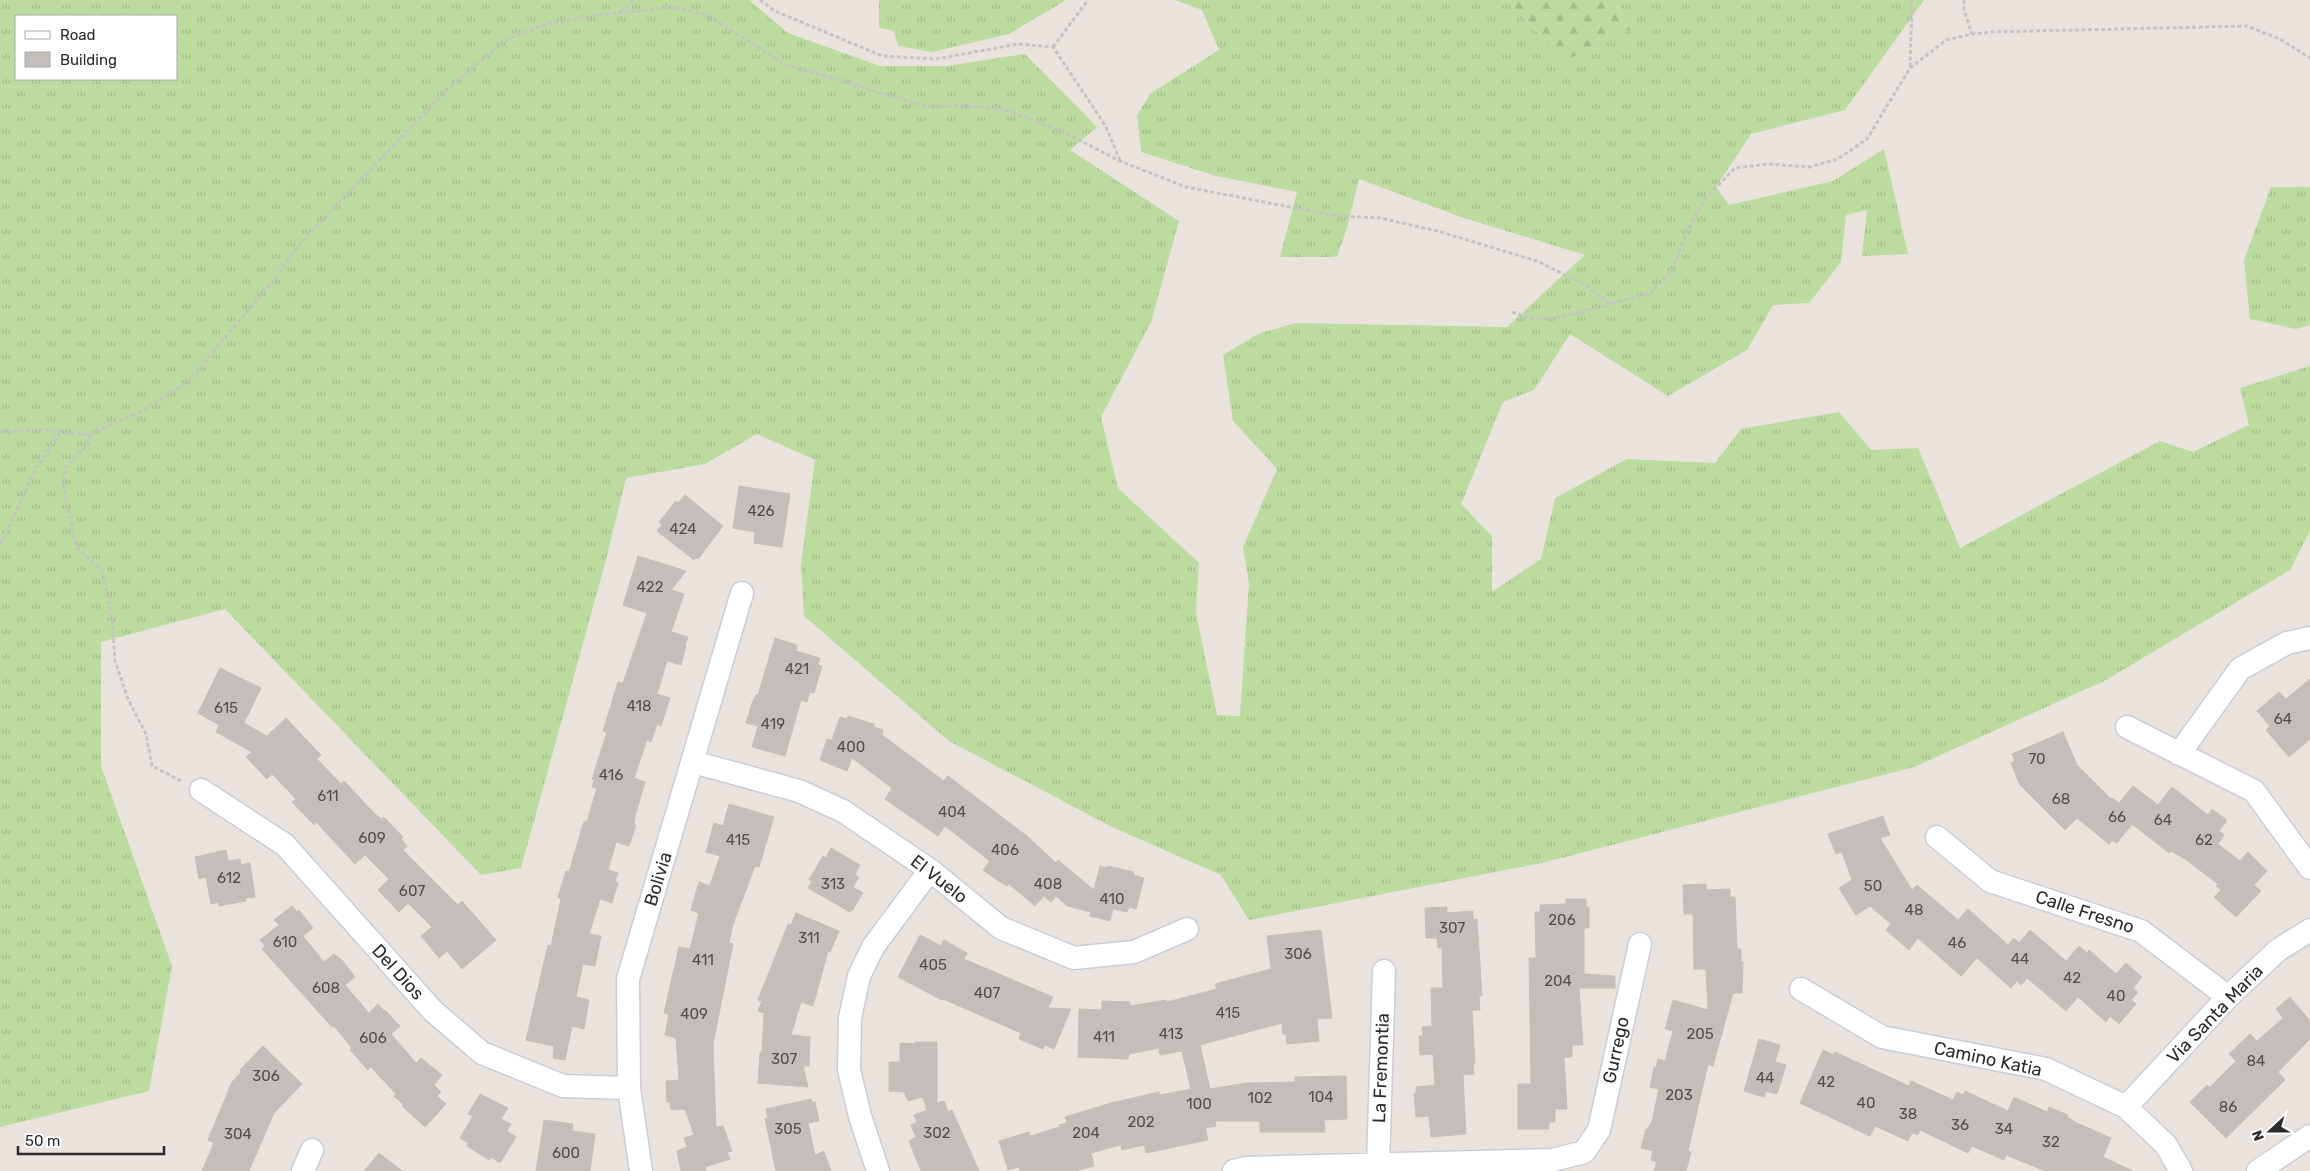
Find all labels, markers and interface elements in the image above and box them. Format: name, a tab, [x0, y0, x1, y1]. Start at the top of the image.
legend	[15, 15, 178, 80]
text: Road	[60, 26, 96, 44]
text: Building	[60, 51, 117, 69]
house number: 426	[747, 502, 775, 520]
house number: 424	[669, 520, 697, 538]
house number: 422	[637, 578, 664, 596]
house number: 421	[785, 660, 809, 678]
house number: 418	[627, 697, 651, 715]
house number: 615	[214, 699, 238, 717]
house number: 64	[2274, 710, 2292, 728]
house number: 419	[761, 715, 785, 733]
house number: 400	[837, 738, 865, 756]
house number: 70	[2028, 750, 2046, 768]
house number: 416	[599, 766, 623, 784]
house number: 611	[317, 787, 339, 805]
house number: 68	[2052, 790, 2070, 808]
house number: 404	[938, 803, 966, 821]
house number: 66	[2108, 808, 2126, 826]
house number: 64	[2154, 811, 2172, 829]
house number: 609	[358, 829, 386, 847]
house number: 415	[726, 831, 750, 849]
house number: 62	[2195, 831, 2213, 849]
house number: 406	[991, 841, 1019, 859]
street label: Bolivia	[639, 849, 677, 909]
street label: El Vuelo	[906, 850, 972, 908]
house number: 612	[217, 869, 241, 887]
house number: 313	[821, 875, 845, 893]
house number: 408	[1034, 875, 1062, 893]
house number: 50	[1864, 877, 1882, 895]
house number: 607	[399, 882, 425, 900]
street label: Calle Fresno	[2033, 886, 2137, 938]
house number: 410	[1100, 890, 1124, 908]
house number: 48	[1905, 901, 1923, 919]
house number: 206	[1548, 911, 1576, 929]
house number: 307	[1439, 919, 1465, 937]
house number: 311	[798, 929, 820, 947]
house number: 610	[273, 933, 297, 951]
house number: 46	[1948, 934, 1966, 952]
street label: Del Dios	[367, 940, 429, 1004]
house number: 306	[1284, 945, 1312, 963]
house number: 44	[2011, 950, 2029, 968]
house number: 411	[692, 951, 714, 969]
house number: 405	[919, 956, 947, 974]
street label: Via Santa Maria	[2162, 960, 2268, 1068]
house number: 42	[2063, 969, 2081, 987]
house number: 204	[1544, 972, 1572, 990]
house number: 608	[312, 979, 340, 997]
house number: 407	[974, 984, 1001, 1002]
house number: 40	[2107, 987, 2125, 1005]
house number: 415	[1216, 1004, 1240, 1022]
house number: 409	[680, 1005, 708, 1023]
street label: La Fremontia	[1368, 1013, 1394, 1123]
street label: Gurrego	[1598, 1015, 1634, 1085]
house number: 413	[1159, 1025, 1183, 1043]
house number: 205	[1686, 1025, 1714, 1043]
house number: 411	[1093, 1028, 1115, 1046]
house number: 606	[359, 1029, 387, 1047]
street label: Camino Katia	[1932, 1037, 2044, 1081]
house number: 307	[771, 1050, 797, 1068]
house number: 84	[2247, 1052, 2265, 1070]
house number: 306	[252, 1067, 280, 1085]
house number: 44	[1756, 1069, 1774, 1087]
house number: 42	[1817, 1073, 1835, 1091]
house number: 203	[1665, 1086, 1693, 1104]
house number: 104	[1308, 1088, 1334, 1106]
house number: 102	[1248, 1089, 1273, 1107]
house number: 40	[1857, 1094, 1875, 1112]
house number: 100	[1186, 1095, 1212, 1113]
house number: 86	[2219, 1098, 2237, 1116]
house number: 38	[1899, 1105, 1917, 1123]
north arrow	[2245, 1106, 2295, 1156]
house number: 202	[1127, 1113, 1155, 1131]
house number: 36	[1951, 1116, 1969, 1134]
house number: 305	[774, 1120, 802, 1138]
house number: 34	[1995, 1120, 2013, 1138]
scale bar	[18, 1124, 164, 1156]
house number: 302	[923, 1124, 951, 1142]
house number: 204	[1072, 1124, 1100, 1142]
house number: 304	[224, 1125, 252, 1143]
text: N	[2249, 1128, 2268, 1143]
text: 50 m	[25, 1132, 60, 1150]
house number: 32	[2042, 1133, 2060, 1151]
house number: 600	[552, 1144, 580, 1162]

